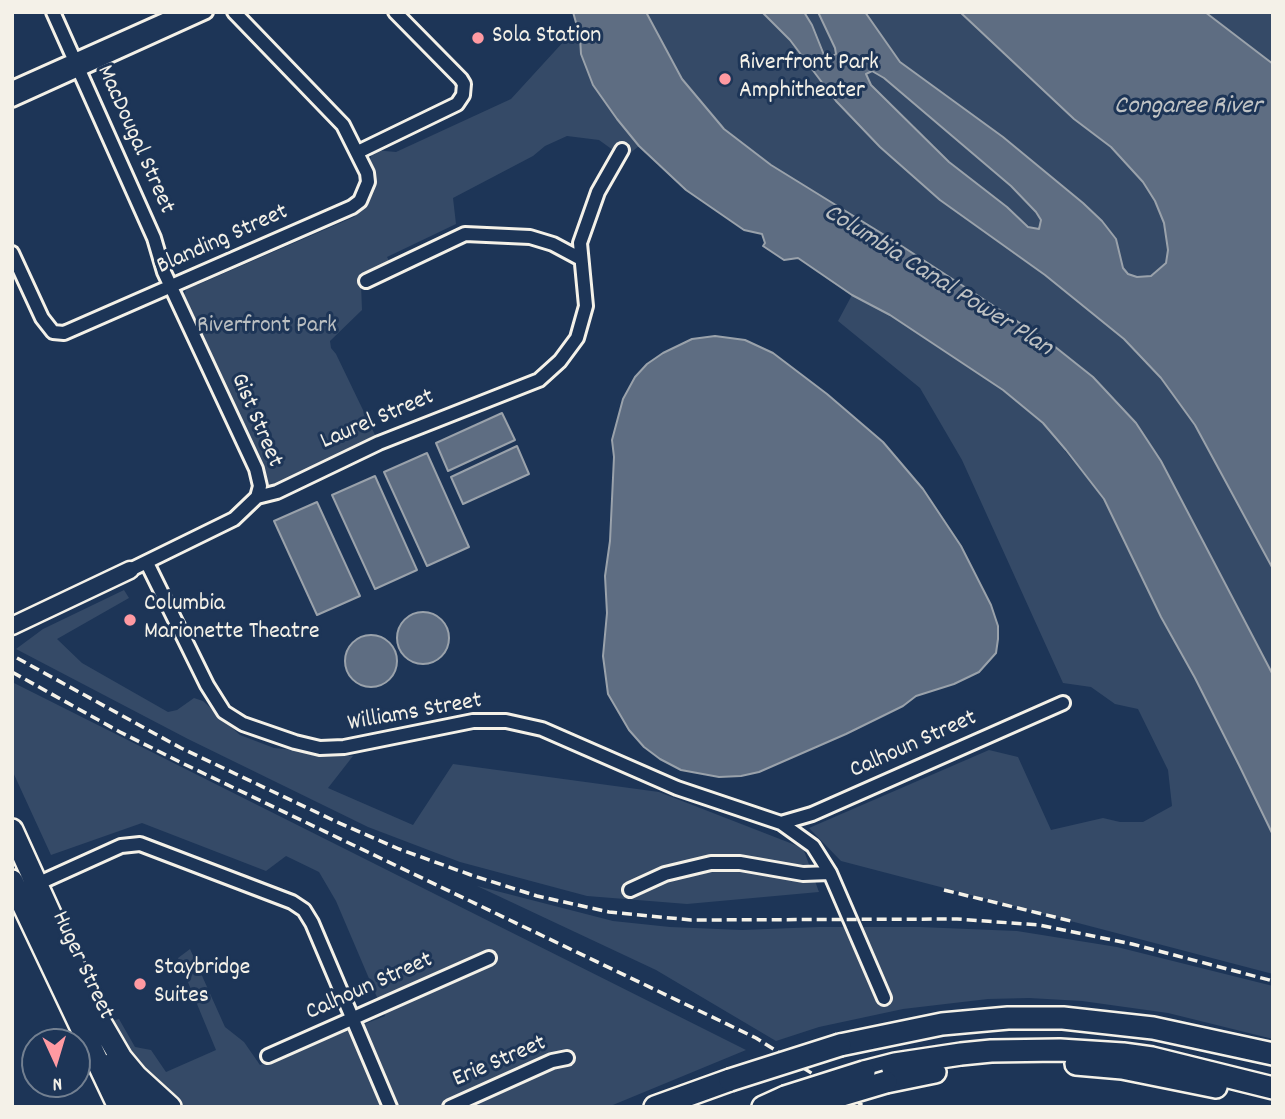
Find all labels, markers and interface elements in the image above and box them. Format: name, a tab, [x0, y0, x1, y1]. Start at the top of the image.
place label: Sola Station	[492, 24, 601, 52]
marker: Sola Station	[470, 30, 486, 46]
place label: Riverfront Park Amphitheater	[739, 51, 879, 107]
street label: MacDougal Street	[88, 61, 180, 219]
marker: Riverfront Park Amphitheater	[717, 71, 733, 87]
water label: Congaree River	[1114, 92, 1262, 124]
street label: Blanding Street	[153, 199, 293, 283]
water label: Columbia Canal Power Plan	[817, 199, 1057, 365]
park label: Riverfront Park	[197, 314, 337, 342]
street label: Gist Street	[222, 370, 288, 472]
street label: Laurel Street	[317, 384, 439, 458]
place label: Columbia Marionette Theatre	[144, 592, 319, 648]
marker: Columbia Marionette Theatre	[122, 612, 138, 628]
street label: Williams Street	[346, 688, 484, 740]
street label: Calhoun Street	[846, 705, 982, 787]
street label: Huger Street	[43, 907, 119, 1025]
street label: Calhoun Street	[302, 947, 438, 1029]
place label: Staybridge Suites	[154, 956, 250, 1012]
marker: Staybridge Suites	[132, 976, 148, 992]
north arrow	[21, 1028, 91, 1098]
street label: Erie Street	[449, 1030, 551, 1096]
text: N	[52, 1069, 63, 1096]

